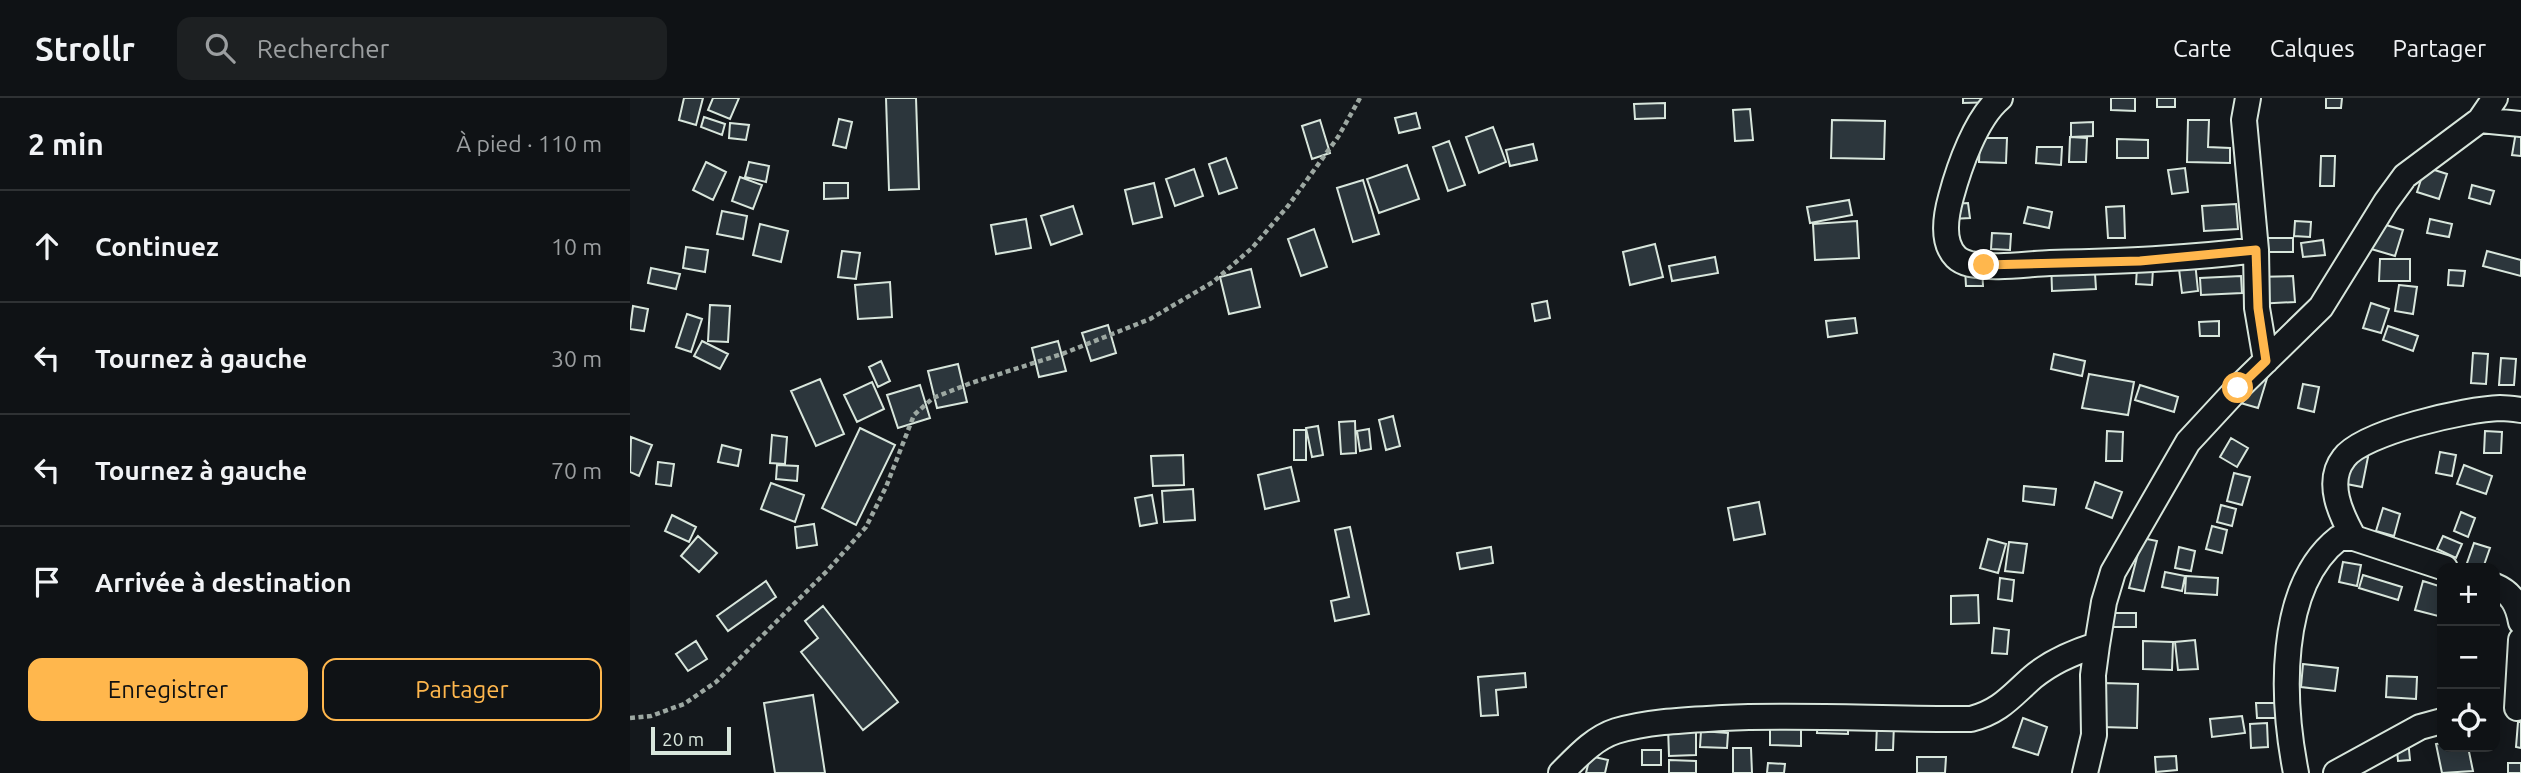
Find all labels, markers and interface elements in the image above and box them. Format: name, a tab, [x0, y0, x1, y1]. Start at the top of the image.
search box	[177, 17, 667, 80]
icon: search	[201, 29, 239, 67]
text: Strollr	[35, 30, 135, 67]
text: Rechercher	[257, 34, 389, 63]
text: Carte	[2173, 35, 2232, 62]
text: Calques	[2270, 35, 2355, 62]
text: Partager	[2393, 35, 2486, 62]
text: 2 min	[28, 127, 104, 161]
text: À pied · 110 m	[456, 131, 602, 156]
icon: ahead	[28, 227, 66, 265]
text: Continuez	[95, 232, 219, 261]
text: 10 m	[551, 234, 602, 259]
route end	[1968, 249, 1999, 280]
icon: left	[28, 339, 66, 377]
text: Tournez à gauche	[95, 344, 307, 373]
text: 30 m	[551, 346, 602, 371]
route start	[2222, 372, 2253, 403]
icon: left	[28, 451, 66, 489]
text: Tournez à gauche	[95, 456, 307, 485]
text: 70 m	[551, 458, 602, 483]
icon: arrive	[28, 563, 66, 601]
map controls	[2437, 563, 2500, 752]
button: +	[2437, 563, 2500, 626]
text: Arrivée à destination	[95, 568, 351, 597]
button: −	[2437, 626, 2500, 689]
button: Enregistrer	[28, 658, 308, 721]
button: Partager	[322, 658, 602, 721]
button: locate	[2437, 689, 2500, 752]
scale bar	[651, 724, 732, 756]
text: 20 m	[662, 728, 704, 750]

